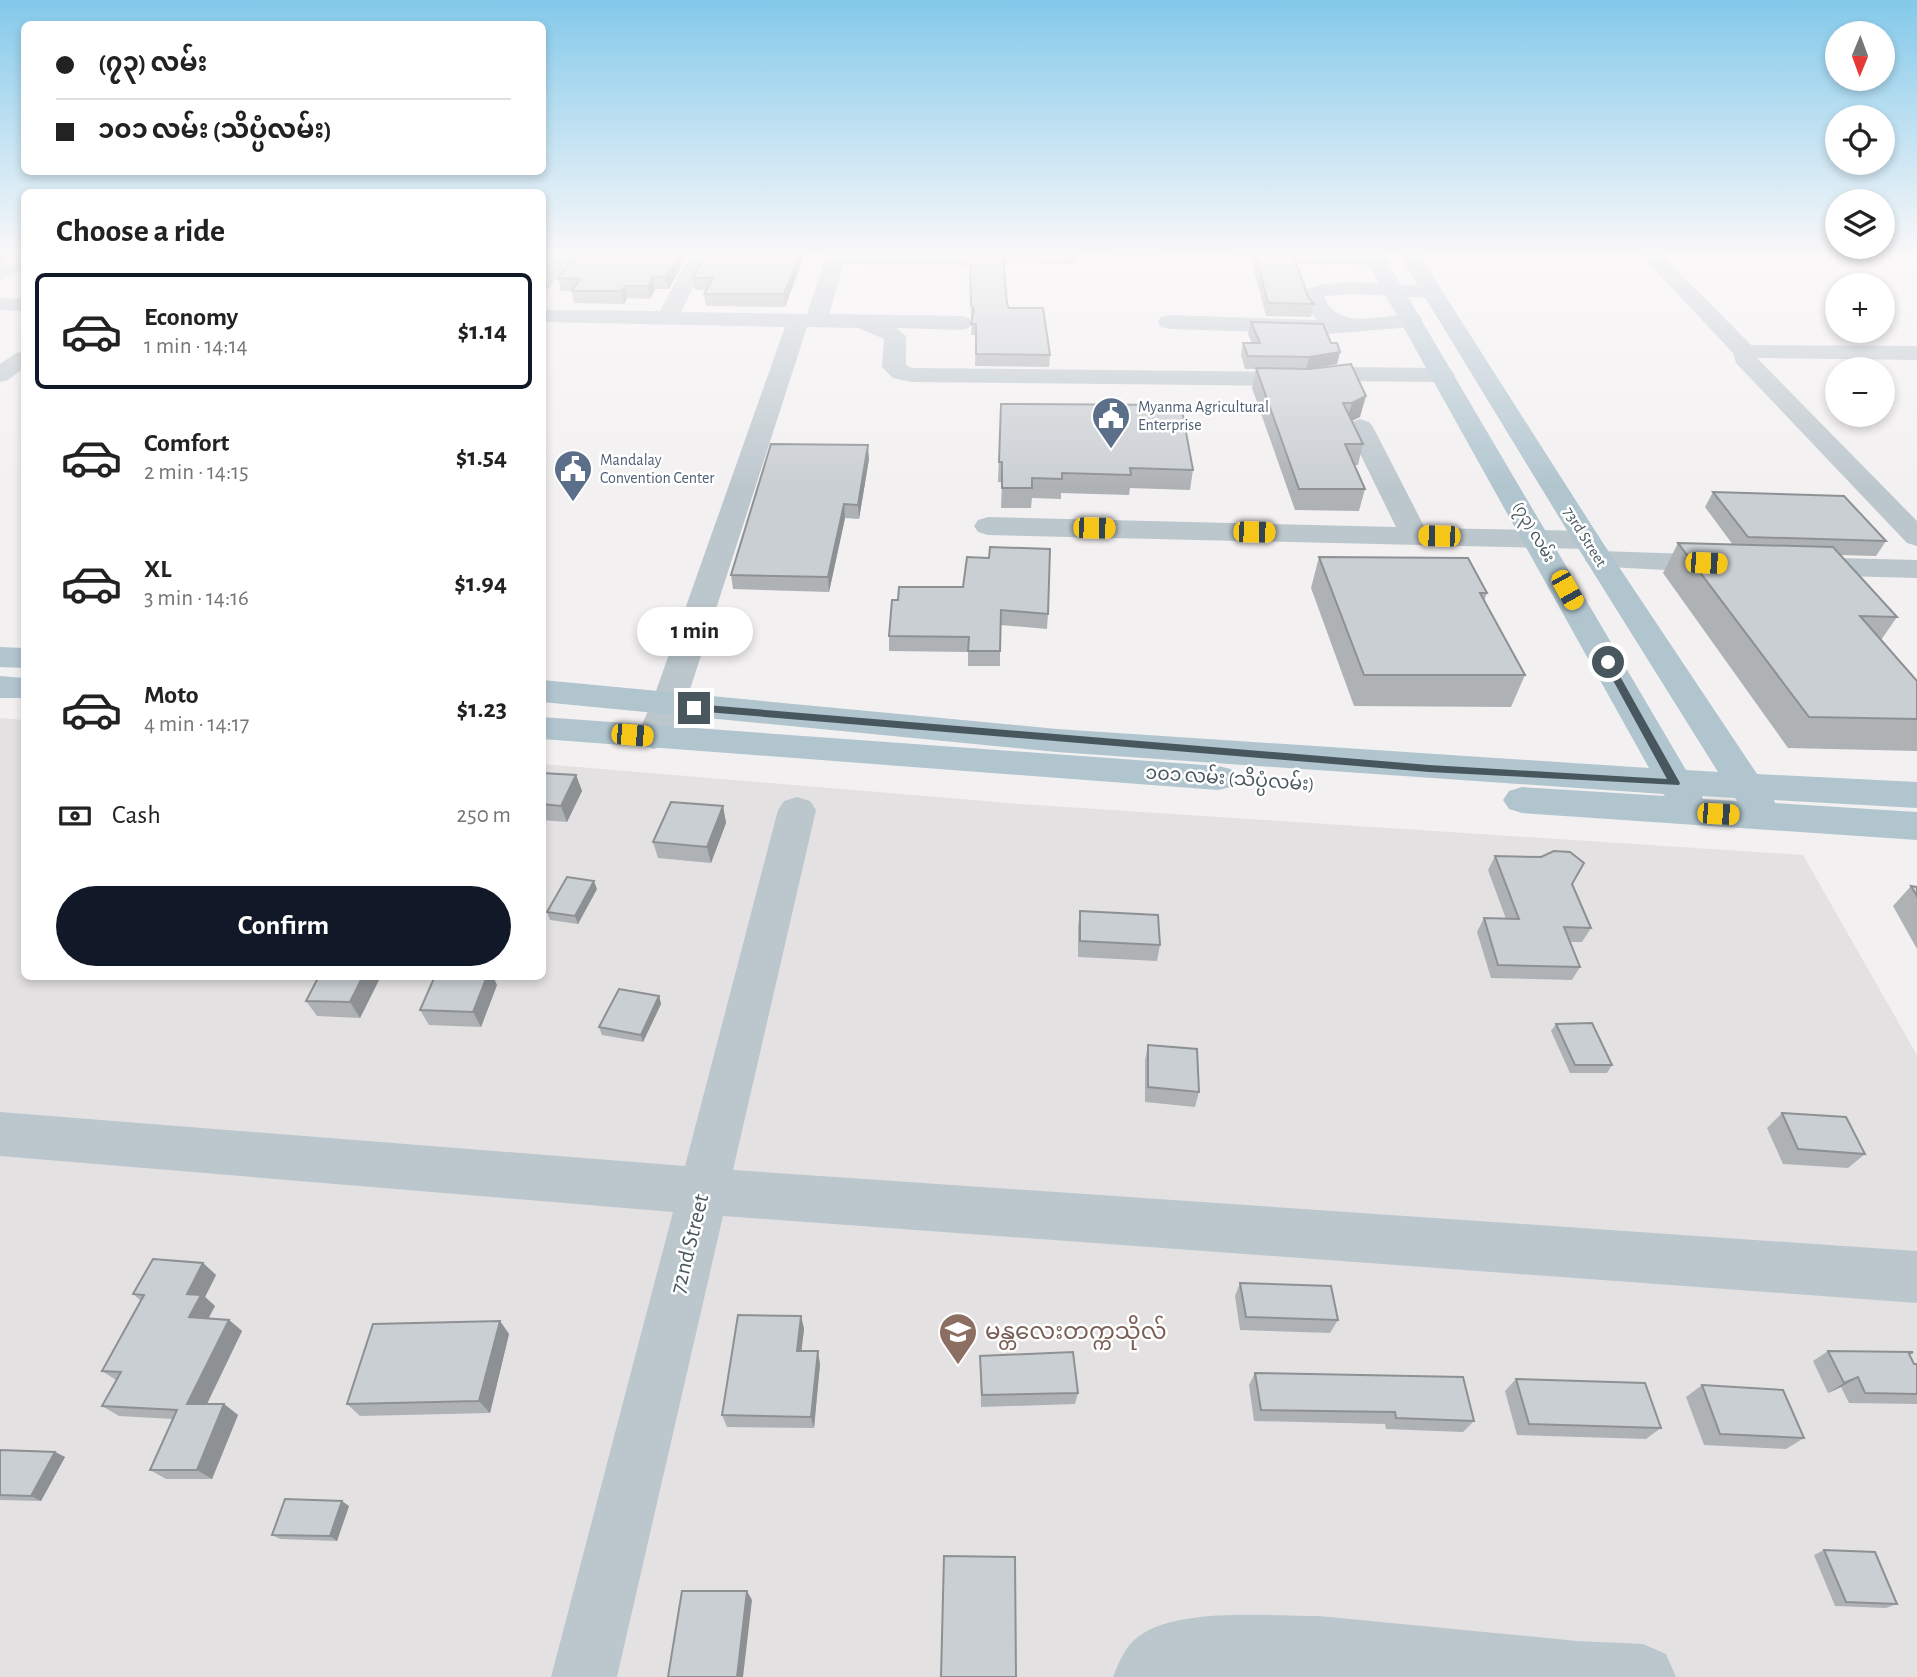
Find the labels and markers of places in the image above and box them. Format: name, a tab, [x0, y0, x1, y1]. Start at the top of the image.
public building icon: Myanma Agricultural Enterprise	[1090, 395, 1132, 450]
place label: Myanma Agricultural Enterprise	[1138, 399, 1269, 433]
public building icon: Mandalay Convention Center	[552, 448, 594, 503]
place label: Mandalay Convention Center	[600, 452, 715, 486]
school or university icon: မန္တလေးတက္ကသိုလ်	[937, 1311, 979, 1366]
place label: မန္တလေးတက္ကသိုလ်	[985, 1315, 1167, 1350]

